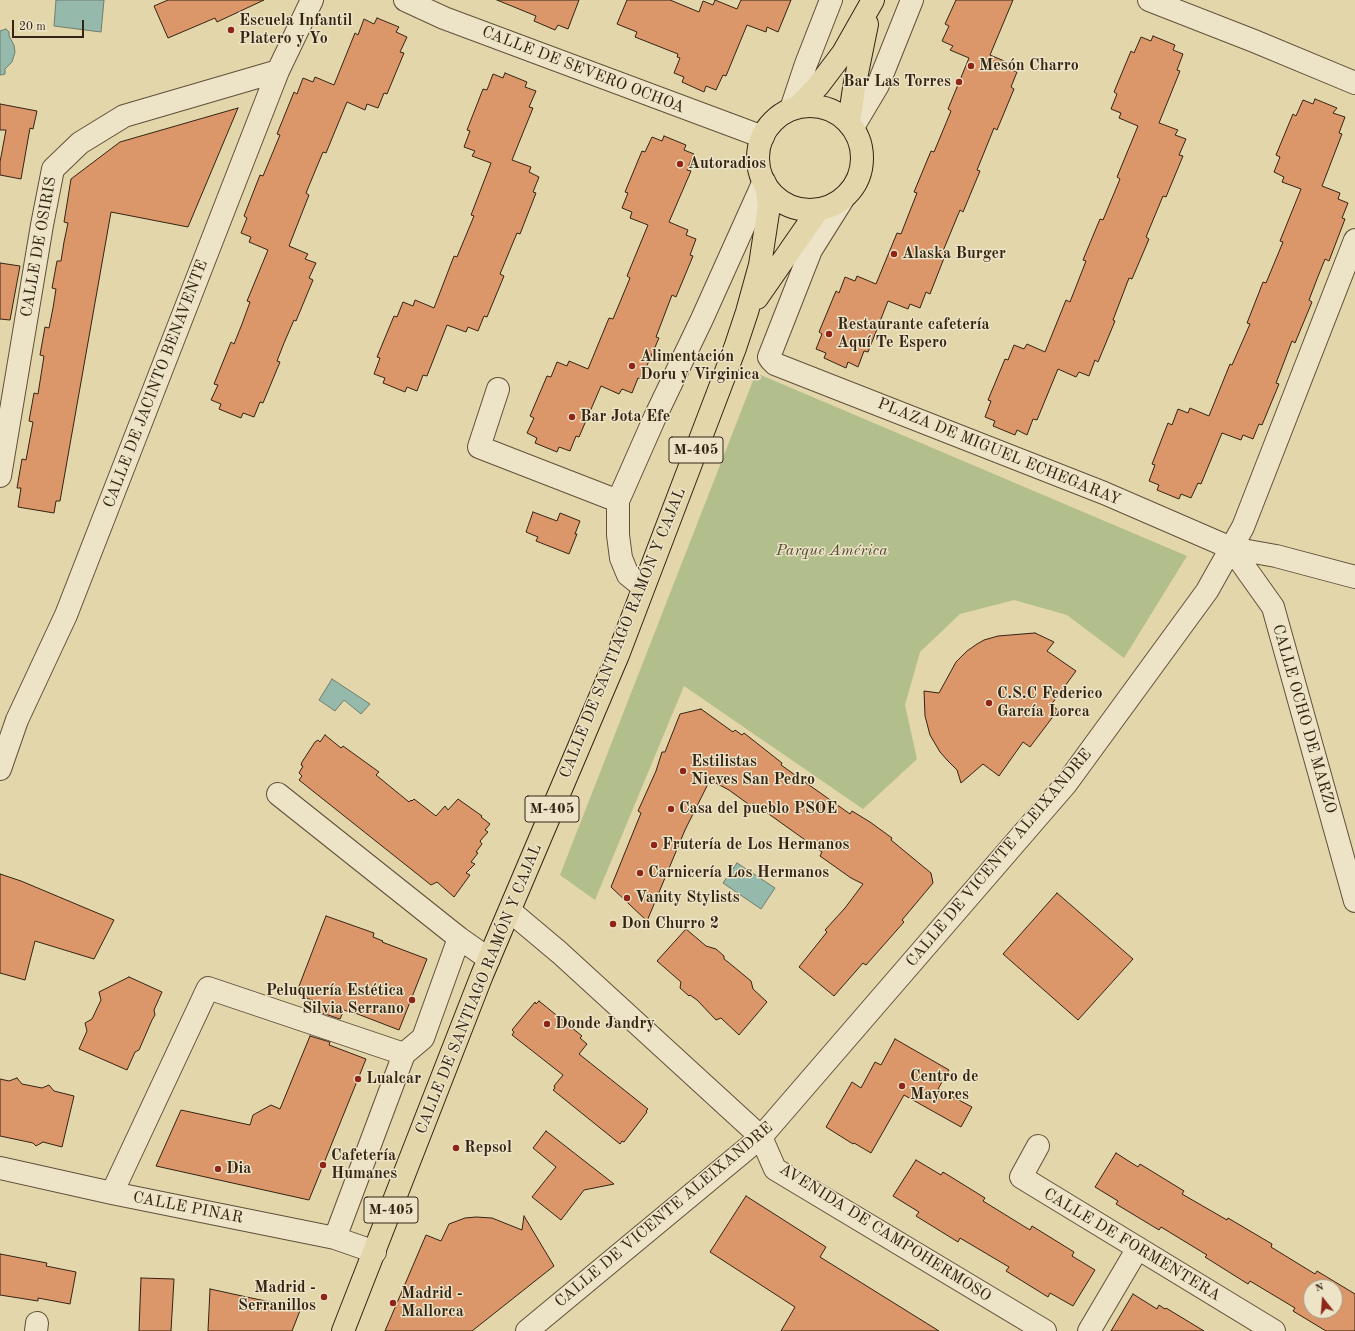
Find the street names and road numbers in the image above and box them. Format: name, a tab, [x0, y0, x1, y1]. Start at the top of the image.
street label: CALLE DE SEVERO OCHOA	[479, 22, 687, 118]
street label: CALLE DE OSIRIS	[17, 175, 61, 319]
street label: CALLE DE JACINTO BENAVENTE	[100, 257, 212, 511]
street label: PLAZA DE MIGUEL ECHEGARAY	[874, 394, 1124, 510]
road number: M-405	[669, 437, 723, 463]
street label: CALLE DE SANTIAGO RAMÓN Y CAJAL	[556, 485, 690, 781]
street label: CALLE OCHO DE MARZO	[1268, 622, 1340, 816]
street label: CALLE DE VICENTE ALEIXANDRE	[902, 745, 1096, 971]
road number: M-405	[525, 796, 579, 822]
street label: CALLE DE SANTIAGO RAMÓN Y CAJAL	[412, 841, 546, 1137]
street label: CALLE DE VICENTE ALEIXANDRE	[551, 1118, 777, 1312]
street label: AVENIDA DE CAMPOHERMOSO	[776, 1160, 994, 1306]
street label: CALLE DE FORMENTERA	[1040, 1184, 1224, 1306]
street label: CALLE PINAR	[131, 1188, 245, 1228]
road number: M-405	[364, 1197, 418, 1223]

